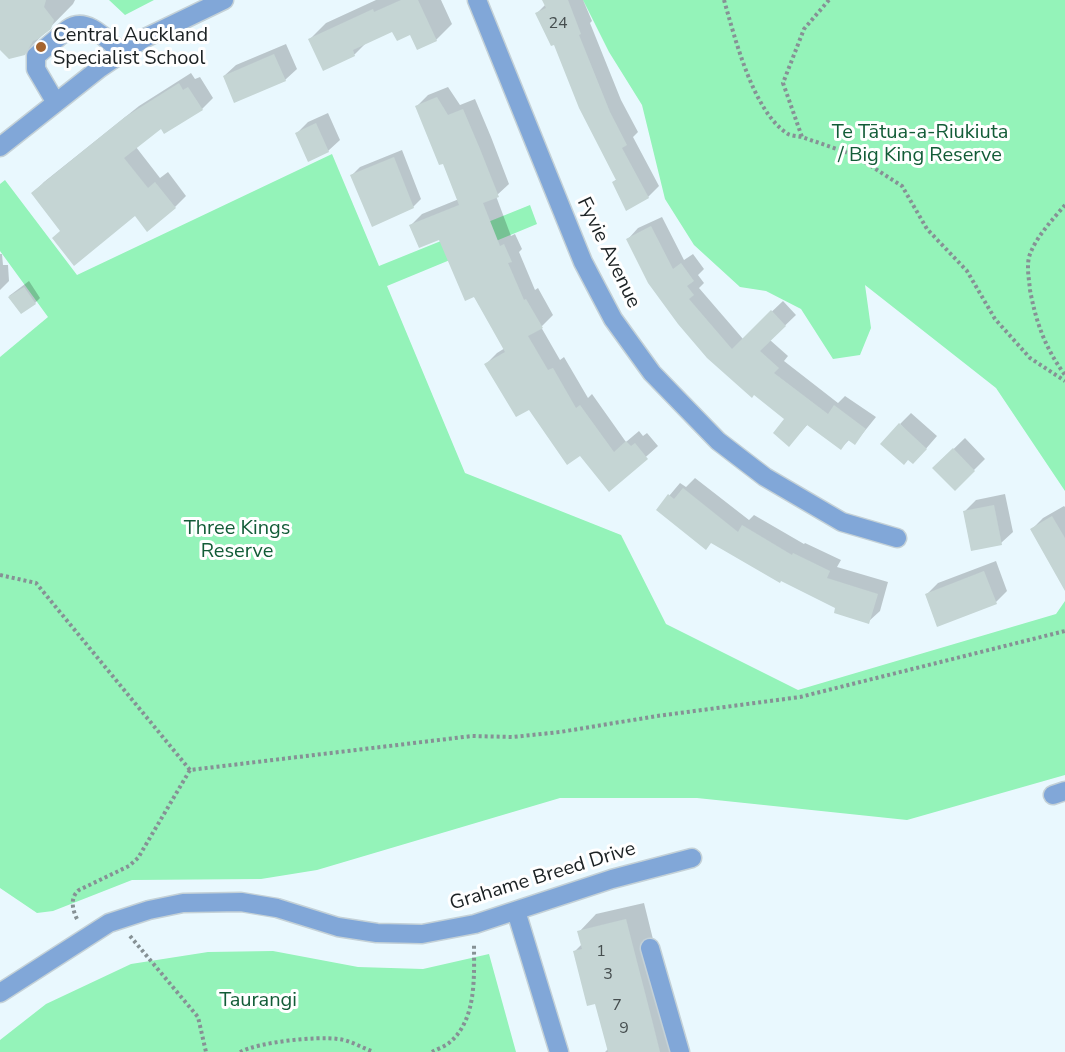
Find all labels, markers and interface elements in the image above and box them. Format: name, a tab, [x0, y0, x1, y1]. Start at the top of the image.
house number: 24	[548, 14, 568, 34]
place label: Central Auckland Specialist School	[53, 24, 208, 71]
marker: Central Auckland Specialist School	[34, 40, 48, 54]
park label: Te Tātua-a-Riukiuta / Big King Reserve	[832, 121, 1008, 168]
street label: Fyvie Avenue	[571, 194, 645, 312]
park label: Three Kings Reserve	[184, 517, 290, 564]
street label: Grahame Breed Drive	[447, 837, 639, 917]
house number: 1	[596, 942, 606, 962]
house number: 3	[603, 965, 613, 985]
park label: Taurangi	[219, 989, 297, 1013]
house number: 7	[612, 996, 622, 1016]
house number: 9	[619, 1019, 629, 1039]

